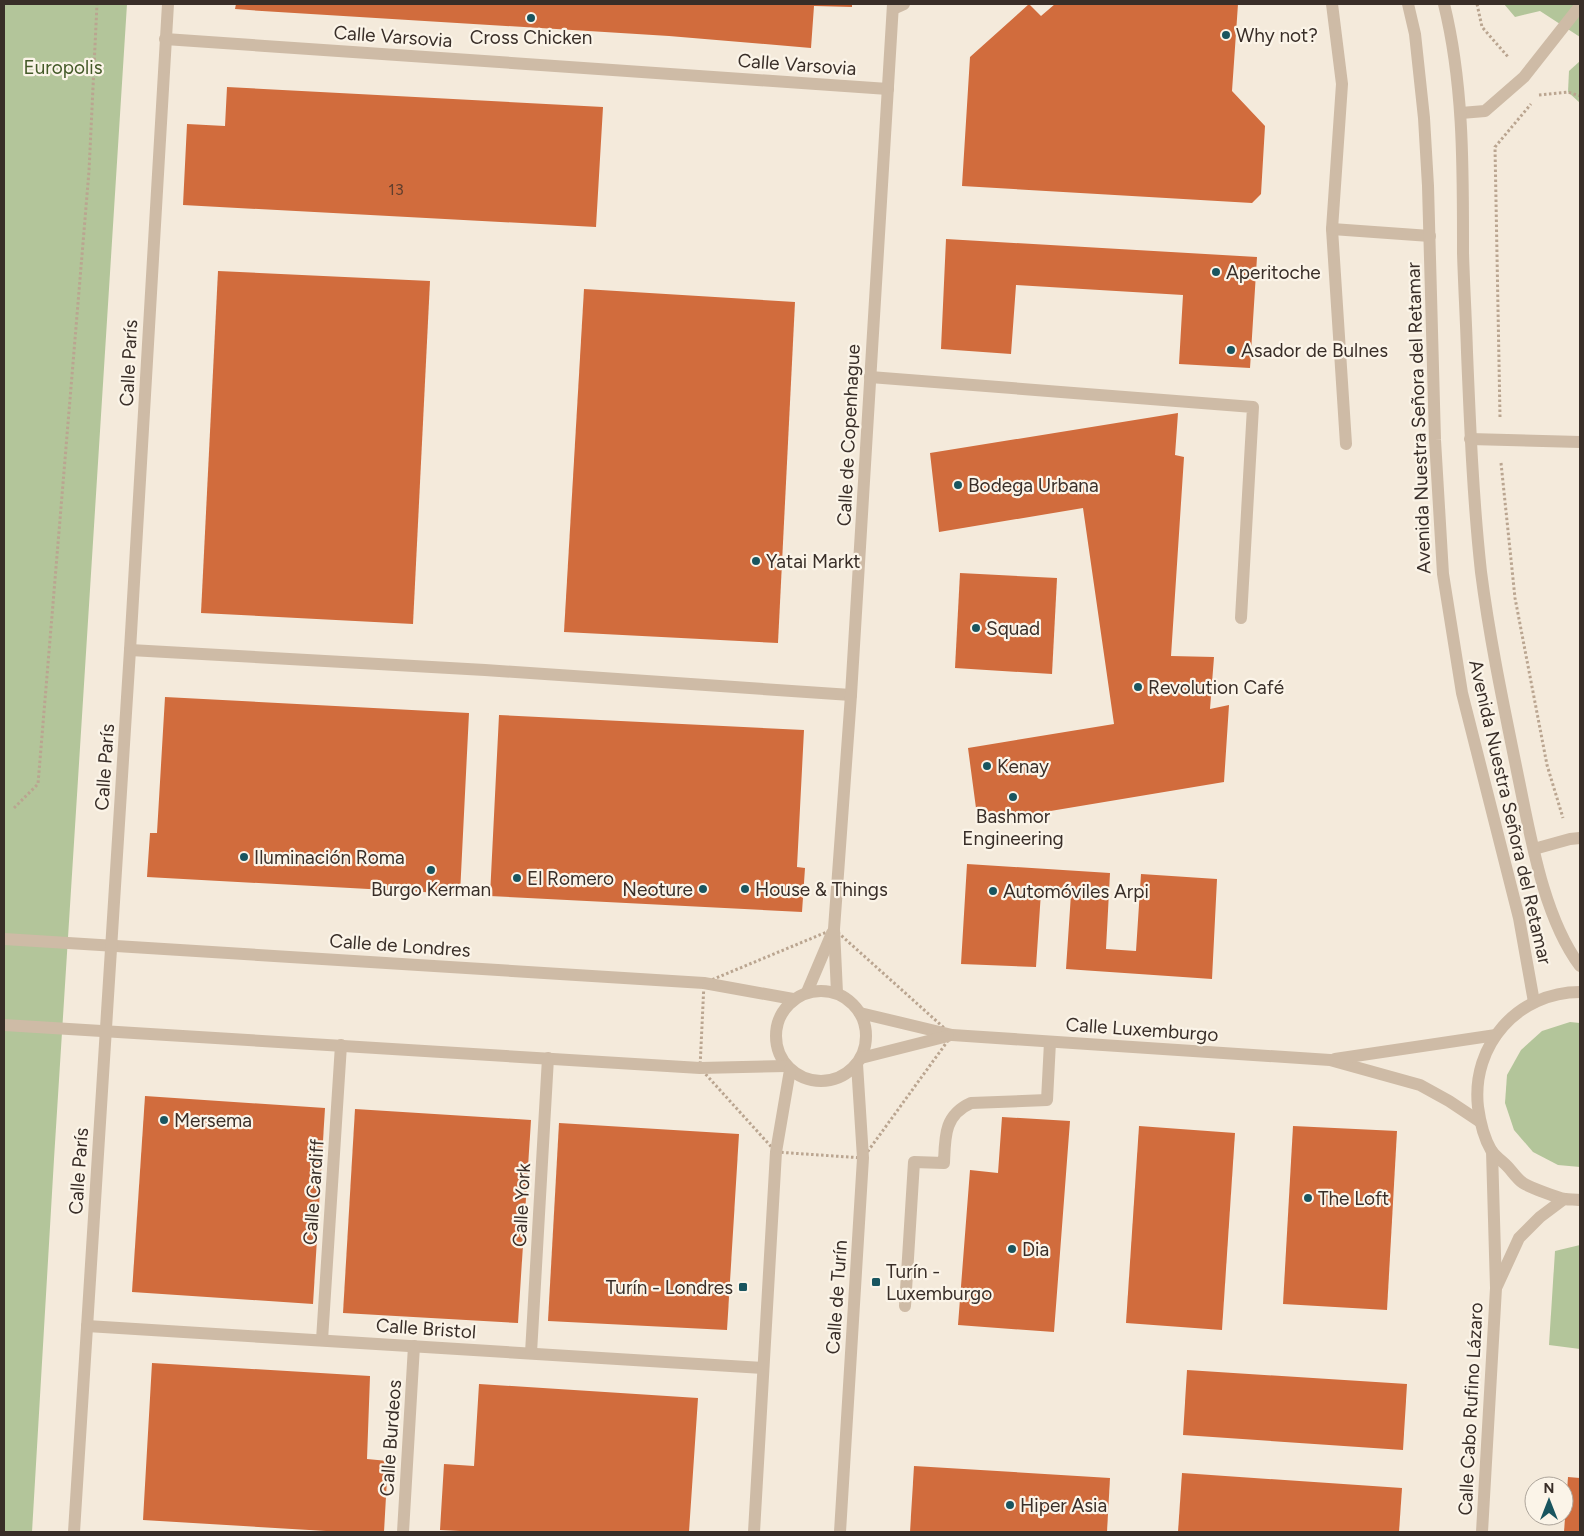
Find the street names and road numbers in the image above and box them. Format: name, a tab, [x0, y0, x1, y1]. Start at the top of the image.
street label: Calle Varsovia	[333, 21, 453, 52]
street label: Calle Varsovia	[737, 49, 857, 80]
street label: Avenida Nuestra Señora del Retamar	[1402, 261, 1435, 574]
street label: Calle París	[115, 319, 142, 407]
street label: Calle de Copenhague	[832, 343, 865, 527]
street label: Avenida Nuestra Señora del Retamar	[1464, 658, 1557, 967]
street label: Calle París	[90, 723, 119, 811]
street label: Calle de Londres	[329, 929, 471, 962]
street label: Calle Luxemburgo	[1065, 1013, 1219, 1046]
street label: Calle París	[64, 1127, 93, 1215]
street label: Calle Cardiff	[298, 1138, 329, 1246]
street label: Calle York	[508, 1162, 535, 1247]
street label: Calle de Turín	[821, 1239, 852, 1355]
street label: Calle Cabo Rufino Lázaro	[1453, 1302, 1488, 1516]
street label: Calle Bristol	[375, 1314, 477, 1343]
street label: Calle Burdeos	[375, 1379, 406, 1497]

